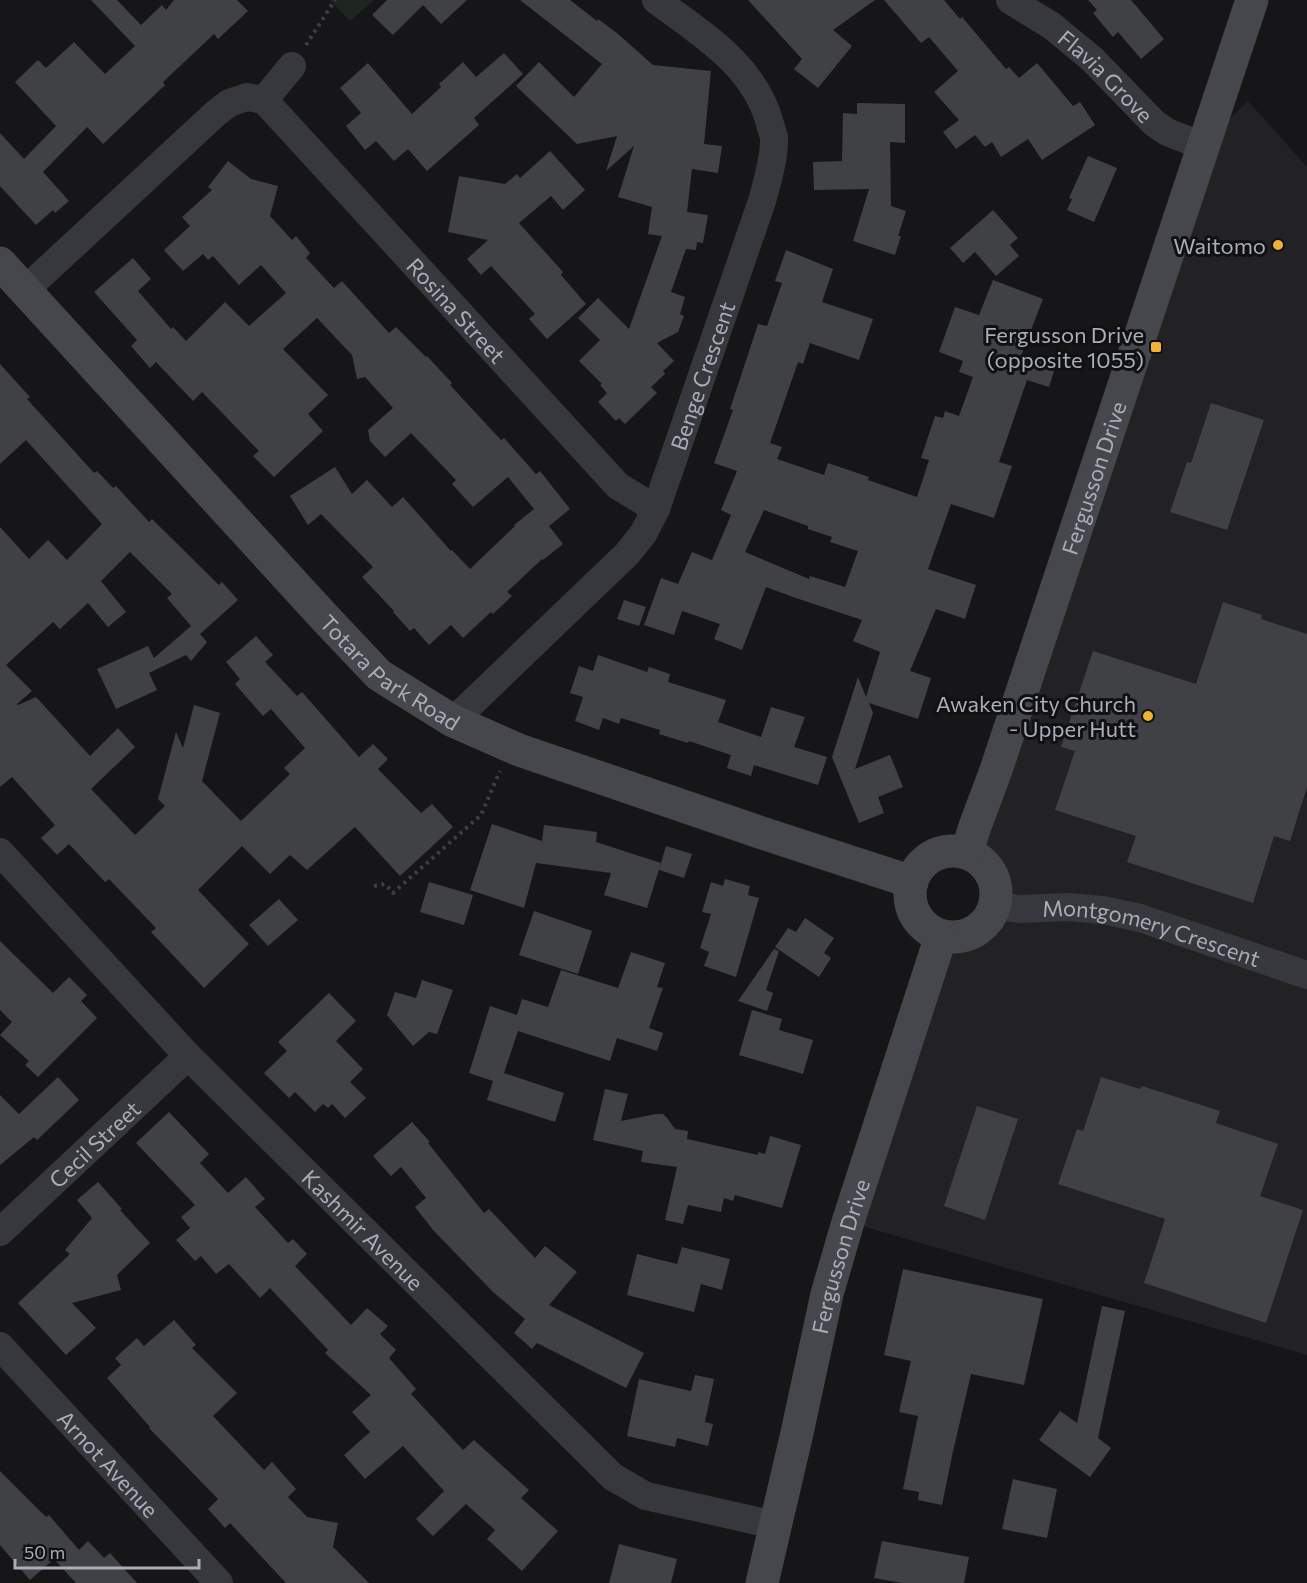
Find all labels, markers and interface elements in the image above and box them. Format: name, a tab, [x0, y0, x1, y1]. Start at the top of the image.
street label: Flavia Grove	[1053, 24, 1159, 128]
place label: Waitomo	[1173, 232, 1266, 259]
marker: Waitomo	[1271, 238, 1285, 252]
street label: Rosina Street	[402, 252, 512, 368]
street label: Benge Crescent	[664, 298, 740, 453]
place label: Fergusson Drive (opposite 1055)	[984, 321, 1144, 373]
marker: Fergusson Drive (opposite 1055)	[1149, 340, 1163, 354]
street label: Fergusson Drive	[1055, 398, 1131, 558]
street label: Totara Park Road	[315, 609, 465, 736]
place label: Awaken City Church - Upper Hutt	[936, 690, 1136, 742]
marker: Awaken City Church - Upper Hutt	[1141, 709, 1155, 723]
street label: Montgomery Crescent	[1042, 893, 1264, 972]
street label: Cecil Street	[43, 1095, 145, 1193]
street label: Kashmir Avenue	[297, 1164, 430, 1295]
street label: Fergusson Drive	[805, 1175, 875, 1336]
street label: Arnot Avenue	[52, 1404, 165, 1523]
scale bar	[15, 1532, 200, 1570]
text: 50 m	[24, 1541, 65, 1563]

